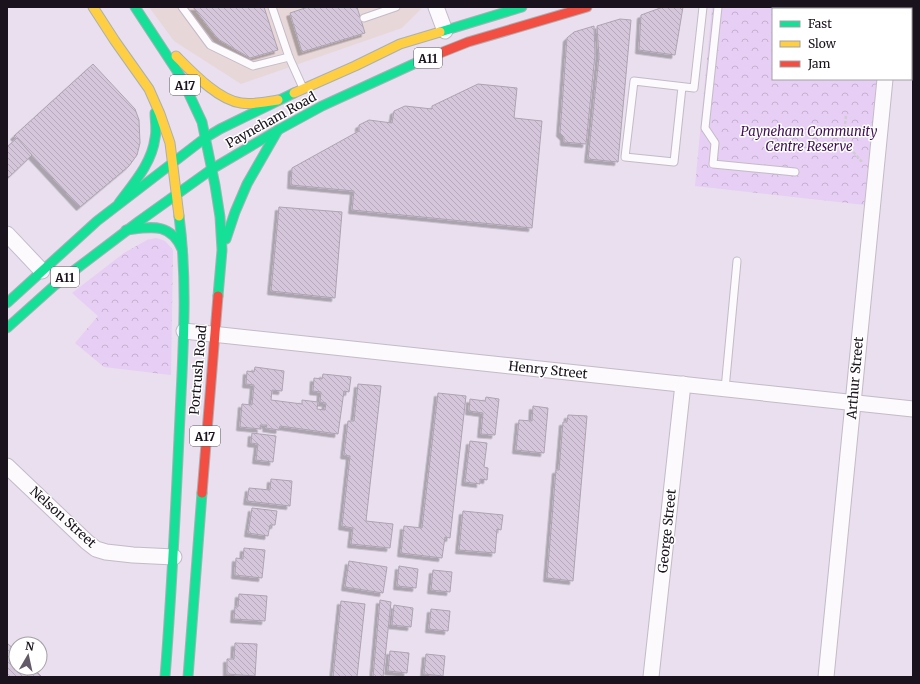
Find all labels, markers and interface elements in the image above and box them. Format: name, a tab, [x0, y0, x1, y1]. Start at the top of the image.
legend	[772, 8, 912, 80]
text: Fast	[808, 16, 832, 31]
text: Slow	[808, 36, 837, 51]
road number: A11	[414, 48, 442, 68]
text: Jam	[807, 56, 831, 71]
road number: A17	[170, 75, 200, 95]
street label: Payneham Road	[223, 88, 319, 152]
park label: Payneham Community Centre Reserve	[741, 123, 877, 155]
road number: A11	[51, 267, 79, 287]
street label: Portrush Road	[186, 324, 210, 416]
street label: Arthur Street	[843, 336, 867, 421]
street label: Henry Street	[508, 357, 588, 383]
road number: A17	[190, 426, 220, 446]
street label: Nelson Street	[26, 483, 100, 551]
street label: George Street	[654, 488, 680, 574]
north arrow	[8, 636, 48, 676]
text: N	[24, 639, 35, 654]

